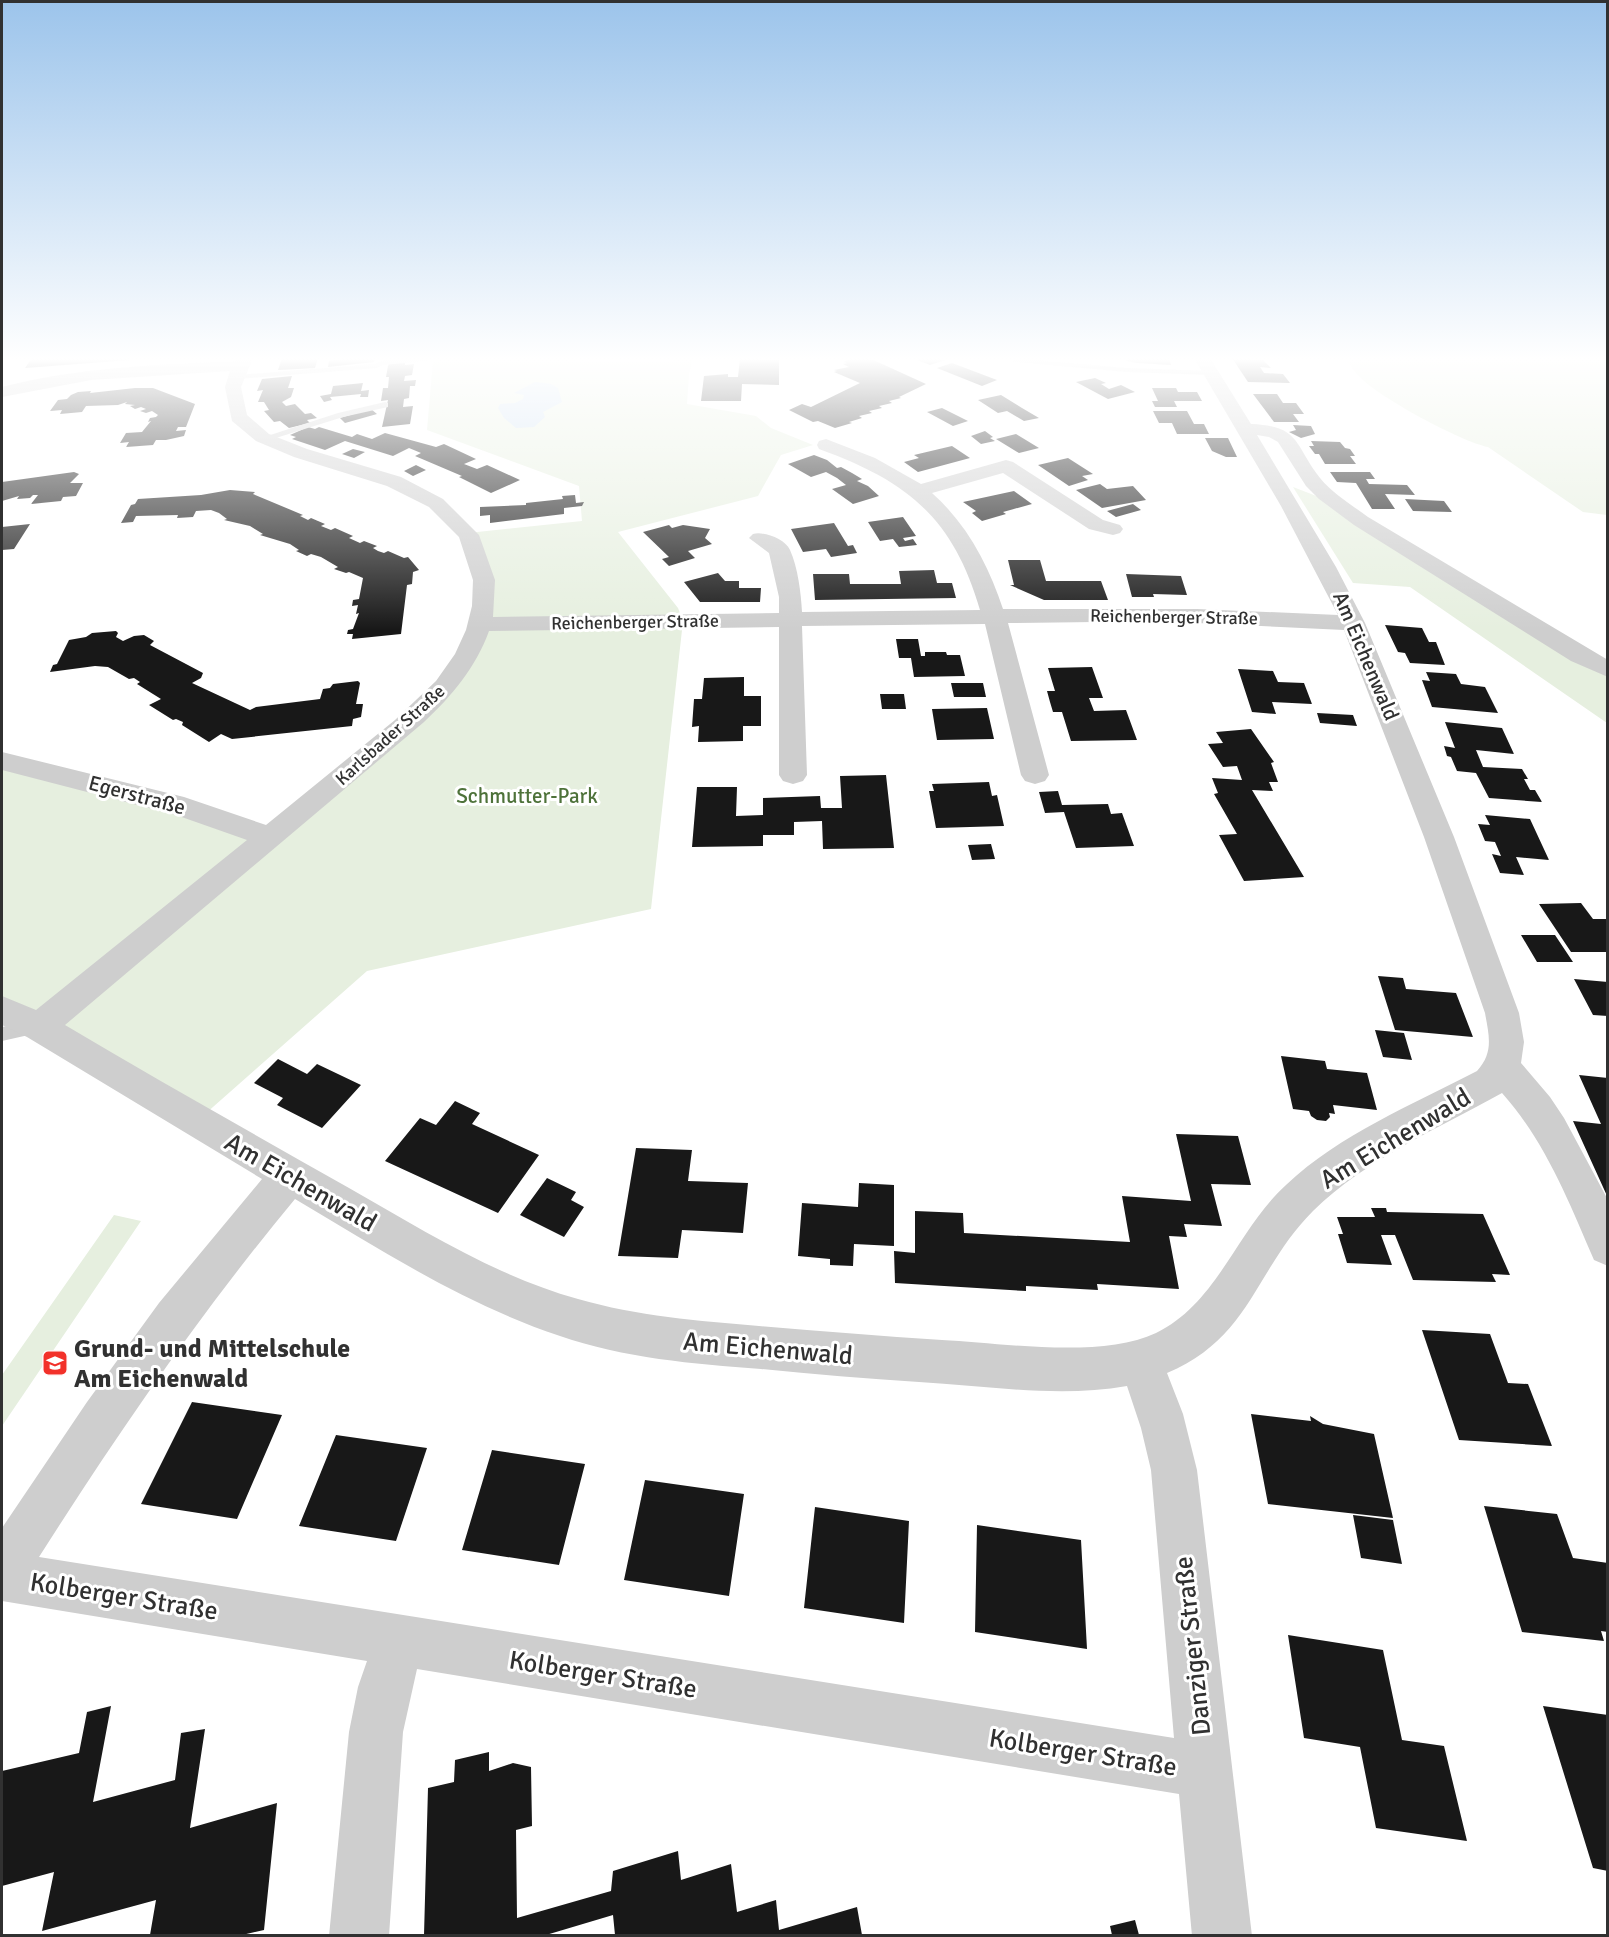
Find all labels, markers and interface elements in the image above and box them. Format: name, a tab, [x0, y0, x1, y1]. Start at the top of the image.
street label: Am Eichenwald	[1327, 588, 1405, 724]
street label: Reichenberger Straße	[1090, 605, 1258, 629]
street label: Reichenberger Straße	[551, 610, 719, 634]
street label: Karlsbader Straße	[331, 680, 449, 790]
street label: Egerstraße	[86, 770, 188, 820]
park label: Schmutter-Park	[456, 783, 598, 809]
street label: Am Eichenwald	[1314, 1081, 1477, 1196]
street label: Am Eichenwald	[219, 1126, 382, 1239]
street label: Am Eichenwald	[682, 1326, 854, 1372]
place label: Grund- und Mittelschule Am Eichenwald	[74, 1333, 350, 1395]
school or university icon: Grund- und Mittelschule Am Eichenwald	[40, 1348, 70, 1378]
street label: Danziger Straße	[1168, 1555, 1218, 1737]
street label: Kolberger Straße	[28, 1566, 220, 1628]
street label: Kolberger Straße	[507, 1644, 699, 1706]
street label: Kolberger Straße	[987, 1722, 1179, 1784]

